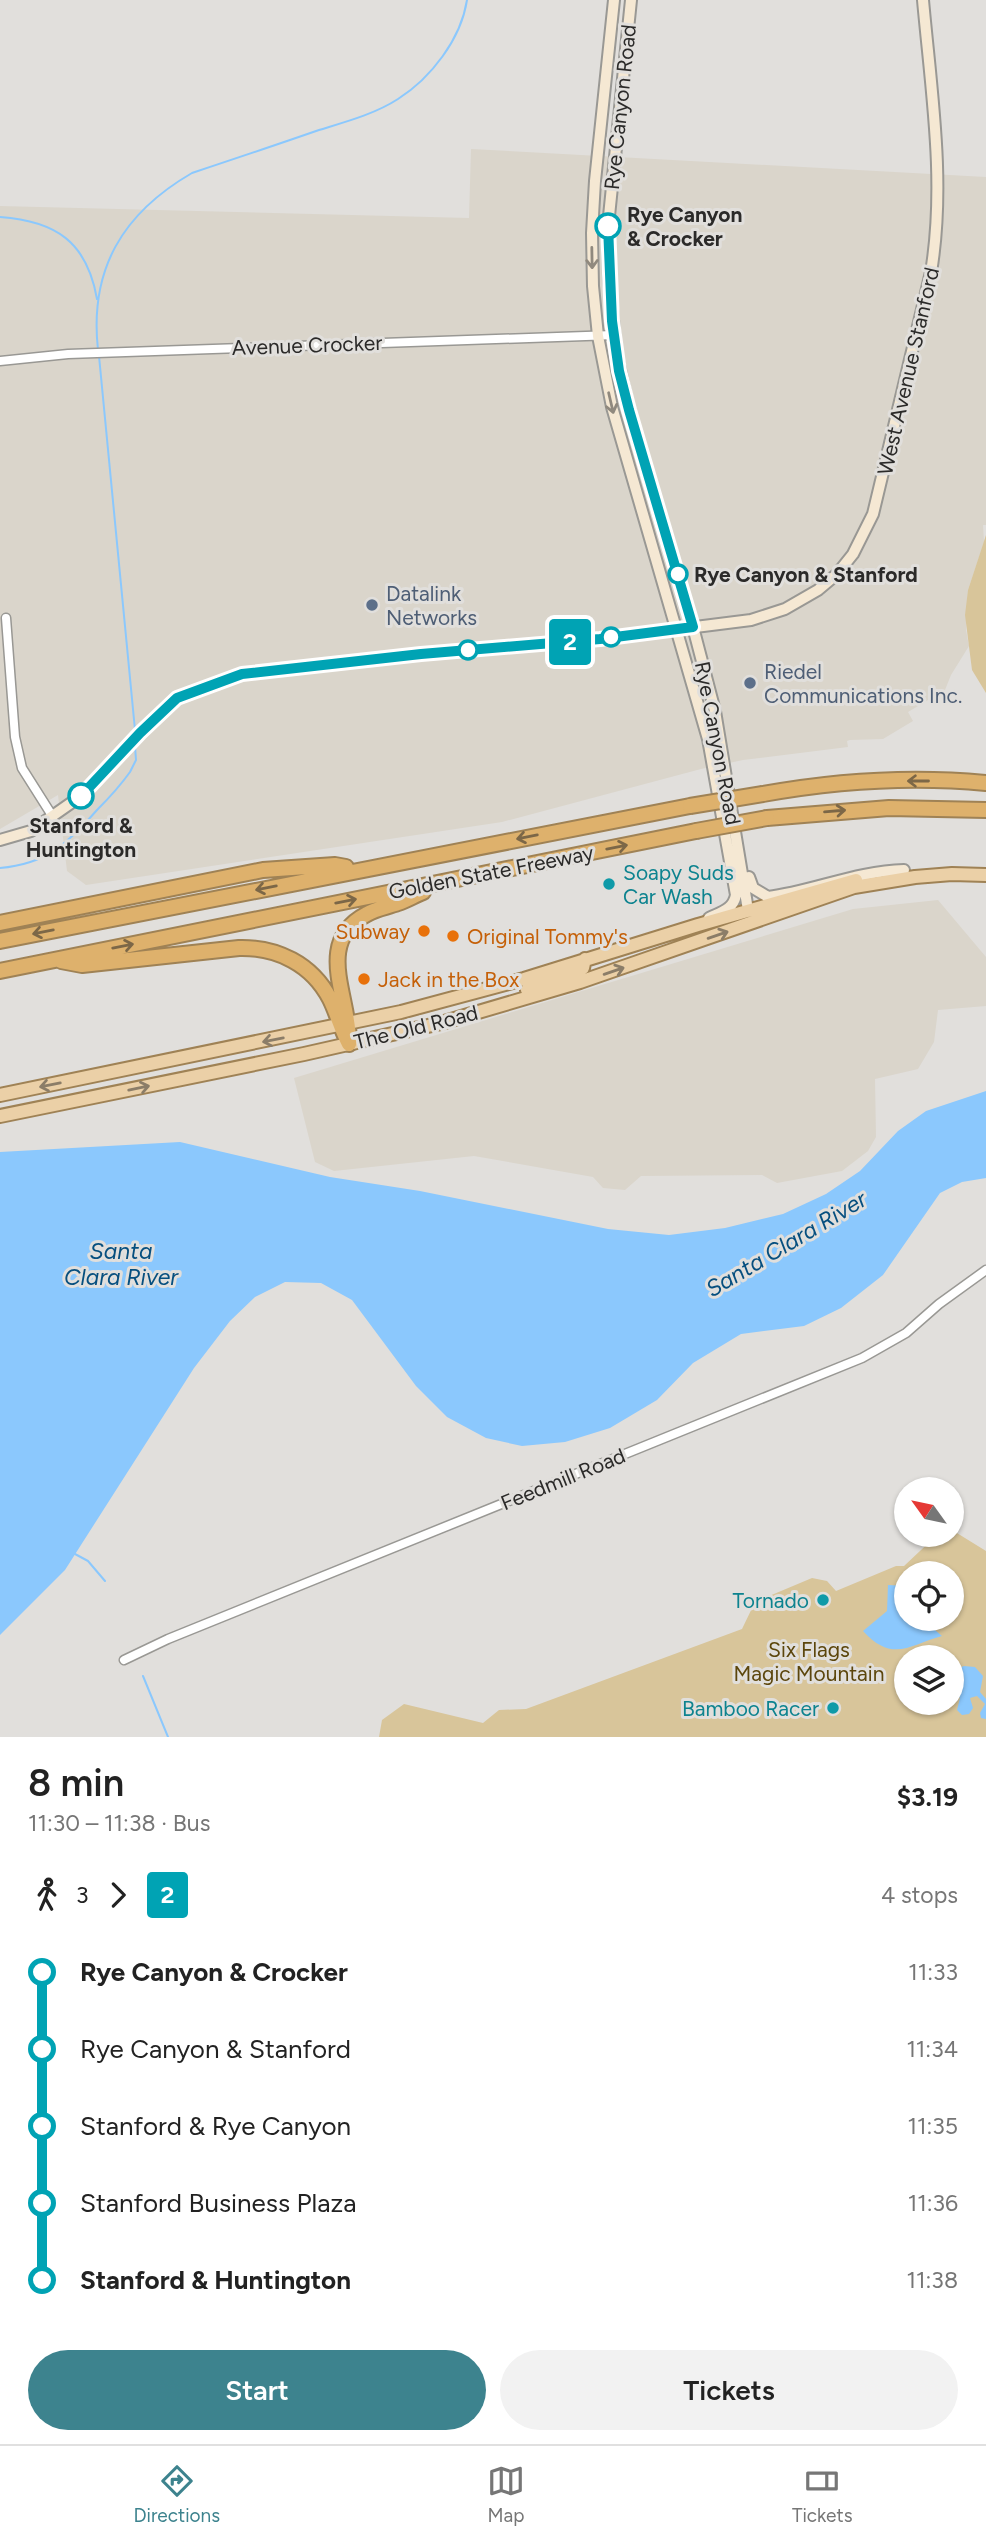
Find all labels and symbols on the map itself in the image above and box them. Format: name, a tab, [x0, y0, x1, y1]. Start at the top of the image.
street label: Rye Canyon Road	[599, 23, 641, 191]
place label: Rye Canyon & Crocker	[627, 202, 743, 251]
marker: Rye Canyon & Crocker	[595, 213, 621, 239]
one-way arrow	[586, 246, 599, 269]
street label: West Avenue Stanford	[872, 265, 944, 477]
street label: Avenue Crocker	[231, 330, 383, 360]
one-way arrow	[605, 391, 618, 414]
place label: Rye Canyon & Stanford	[694, 562, 918, 587]
marker: Rye Canyon & Stanford	[668, 564, 688, 584]
place label: Datalink Networks	[386, 581, 477, 630]
marker: Datalink Networks	[364, 597, 380, 613]
line badge: 2	[547, 619, 593, 665]
unlabelled marker	[601, 627, 621, 647]
unlabelled marker	[458, 640, 478, 660]
street label: Rye Canyon Road	[690, 659, 746, 827]
place label: Riedel Communications Inc.	[764, 659, 962, 708]
marker: Riedel Communications Inc.	[742, 675, 758, 691]
one-way arrow	[907, 774, 930, 788]
marker: Stanford & Huntington	[68, 783, 94, 809]
one-way arrow	[823, 804, 845, 817]
place label: Stanford & Huntington	[26, 813, 136, 862]
one-way arrow	[516, 831, 539, 845]
street label: Golden State Freeway	[386, 840, 596, 904]
one-way arrow	[605, 840, 628, 853]
place label: Soapy Suds Car Wash	[623, 860, 734, 909]
marker: Soapy Suds Car Wash	[601, 876, 617, 892]
one-way arrow	[255, 882, 278, 895]
one-way arrow	[334, 894, 357, 908]
place label: Subway	[336, 919, 410, 944]
marker: Subway	[416, 923, 432, 939]
place label: Original Tommy's	[467, 924, 628, 949]
one-way arrow	[32, 926, 55, 940]
marker: Original Tommy's	[445, 928, 461, 944]
one-way arrow	[707, 928, 729, 941]
one-way arrow	[111, 939, 134, 953]
one-way arrow	[602, 963, 624, 976]
place label: Jack in the Box	[378, 967, 519, 992]
marker: Jack in the Box	[356, 971, 372, 987]
street label: The Old Road	[351, 1000, 481, 1054]
one-way arrow	[262, 1034, 285, 1048]
one-way arrow	[39, 1079, 62, 1093]
one-way arrow	[127, 1080, 150, 1094]
water label: Santa Clara River	[701, 1184, 872, 1303]
water label: Santa Clara River	[64, 1237, 179, 1291]
street label: Feedmill Road	[497, 1443, 629, 1515]
north arrow	[894, 1477, 964, 1547]
place label: Tornado	[733, 1588, 809, 1613]
marker: Tornado	[815, 1592, 831, 1608]
park label: Six Flags Magic Mountain	[734, 1637, 884, 1686]
place label: Bamboo Racer	[682, 1696, 819, 1721]
marker: Bamboo Racer	[825, 1700, 841, 1716]

